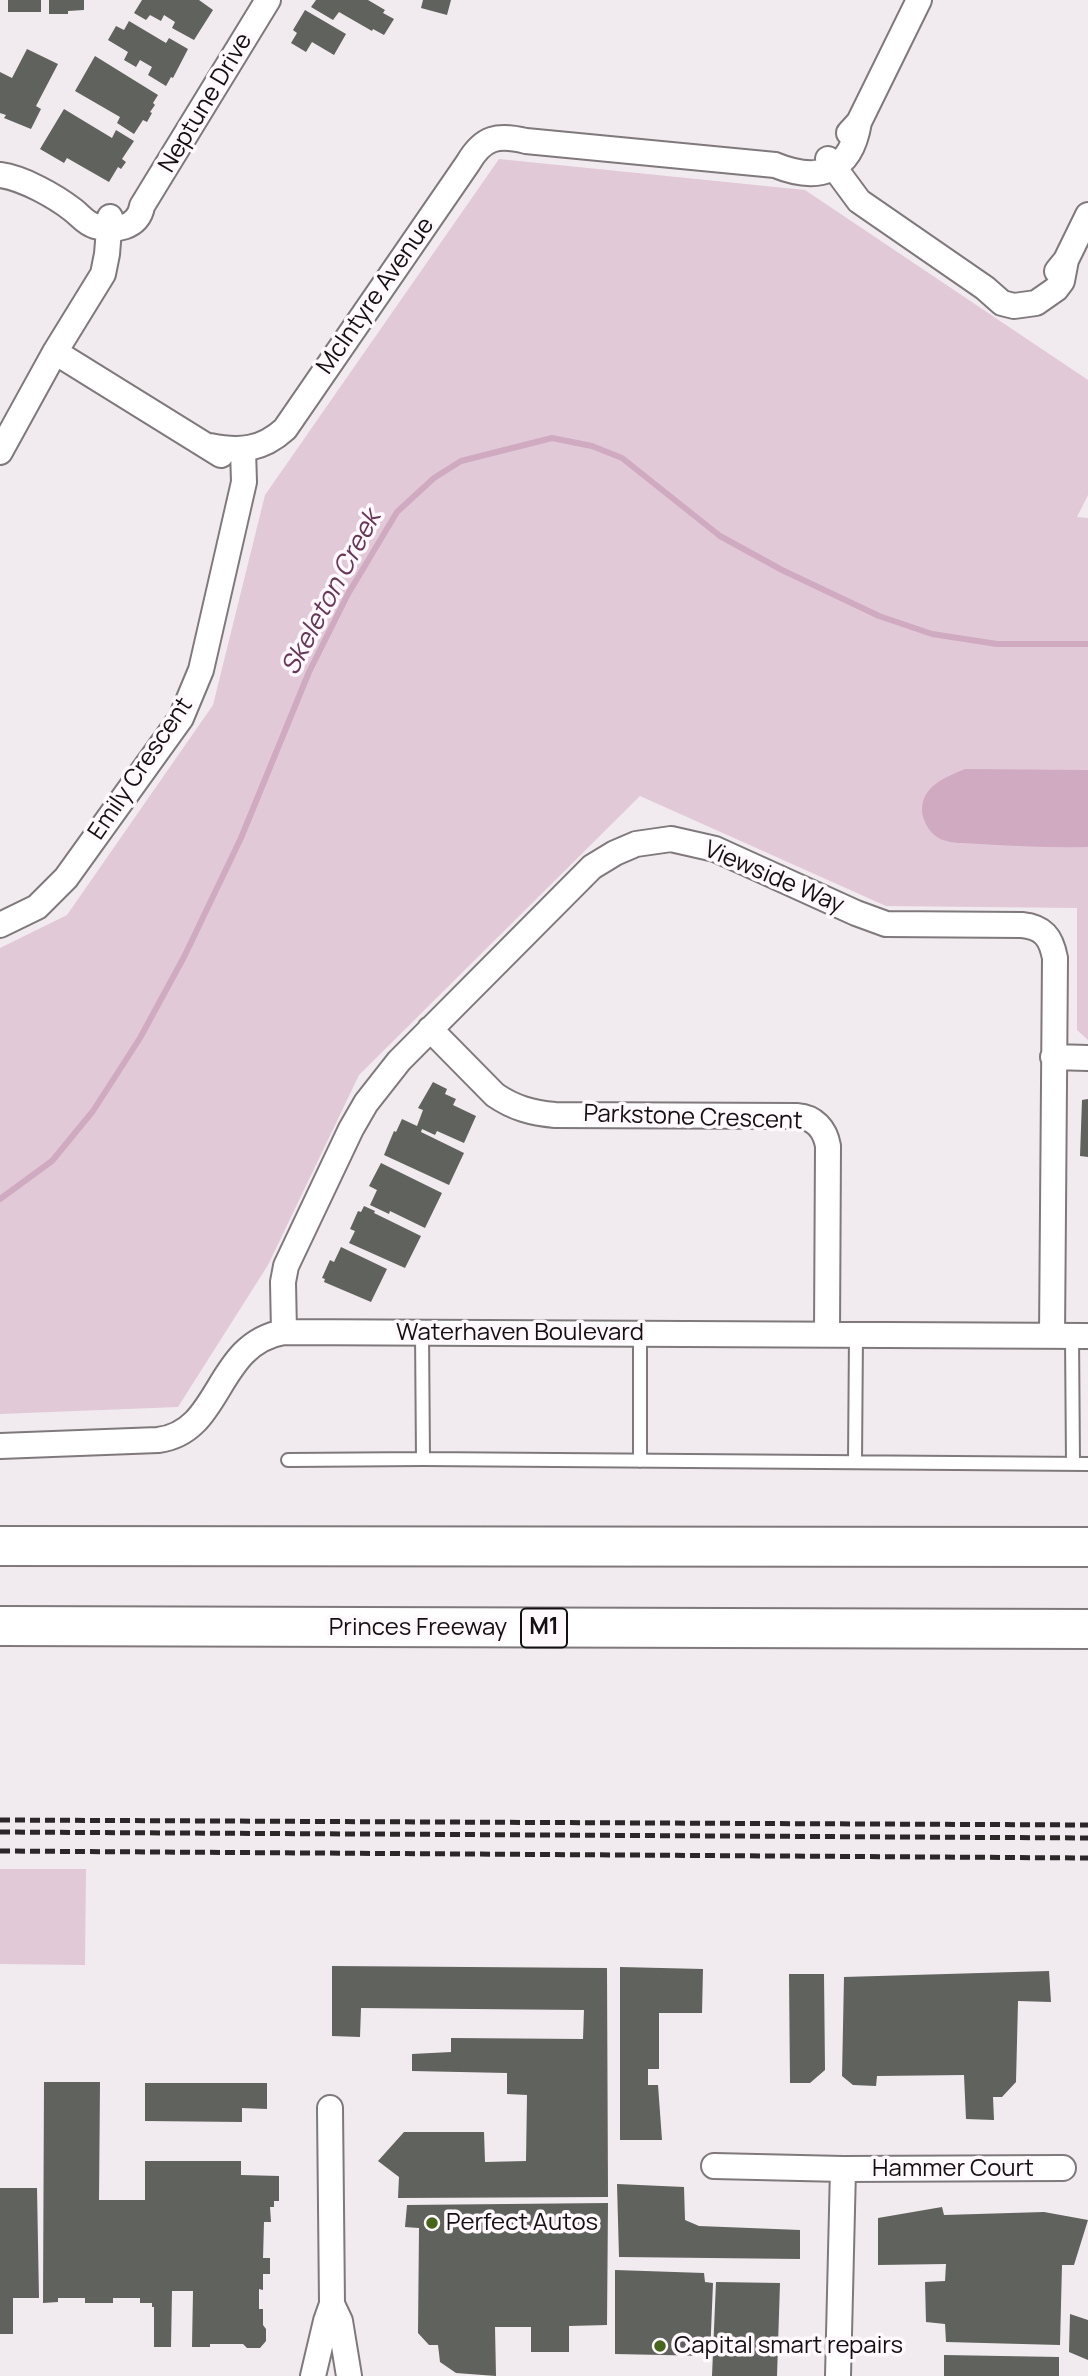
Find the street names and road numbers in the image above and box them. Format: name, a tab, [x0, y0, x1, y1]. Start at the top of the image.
street label: Neptune Drive	[153, 28, 259, 178]
street label: McIntyre Avenue	[311, 212, 441, 380]
street label: Emily Crescent	[83, 692, 199, 846]
street label: Viewside Way	[700, 836, 848, 920]
street label: Parkstone Crescent	[583, 1100, 803, 1136]
street label: Waterhaven Boulevard	[396, 1319, 644, 1347]
road number: M1	[521, 1609, 567, 1648]
street label: Princes Freeway	[329, 1614, 507, 1642]
street label: Hammer Court	[872, 2155, 1034, 2183]

